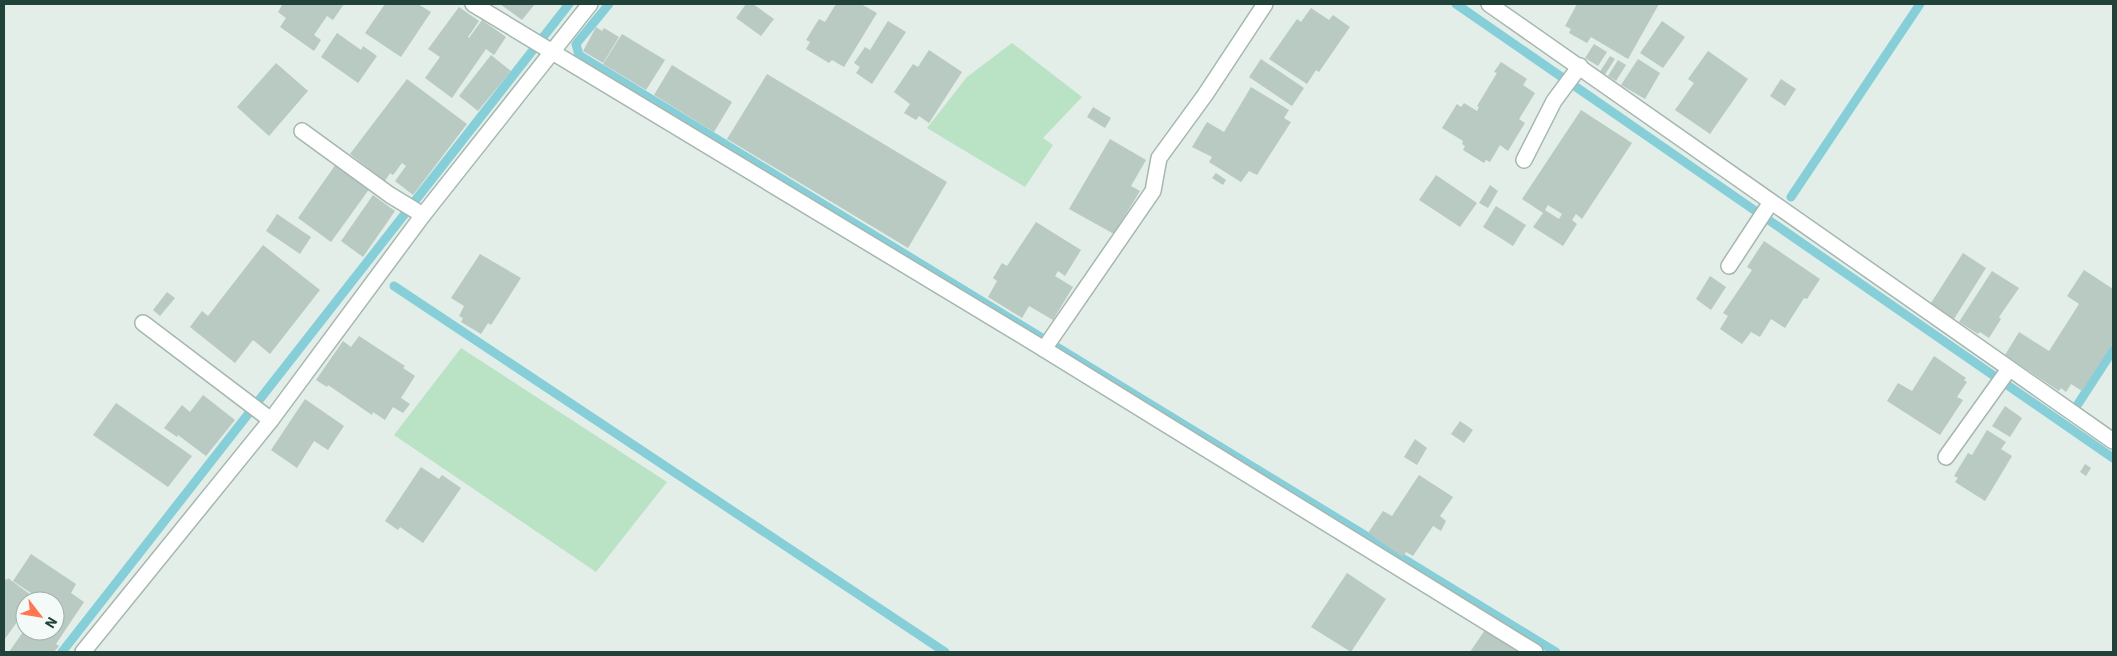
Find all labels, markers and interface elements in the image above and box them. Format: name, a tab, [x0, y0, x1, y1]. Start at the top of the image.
north arrow	[15, 591, 65, 641]
text: N	[41, 614, 61, 632]

